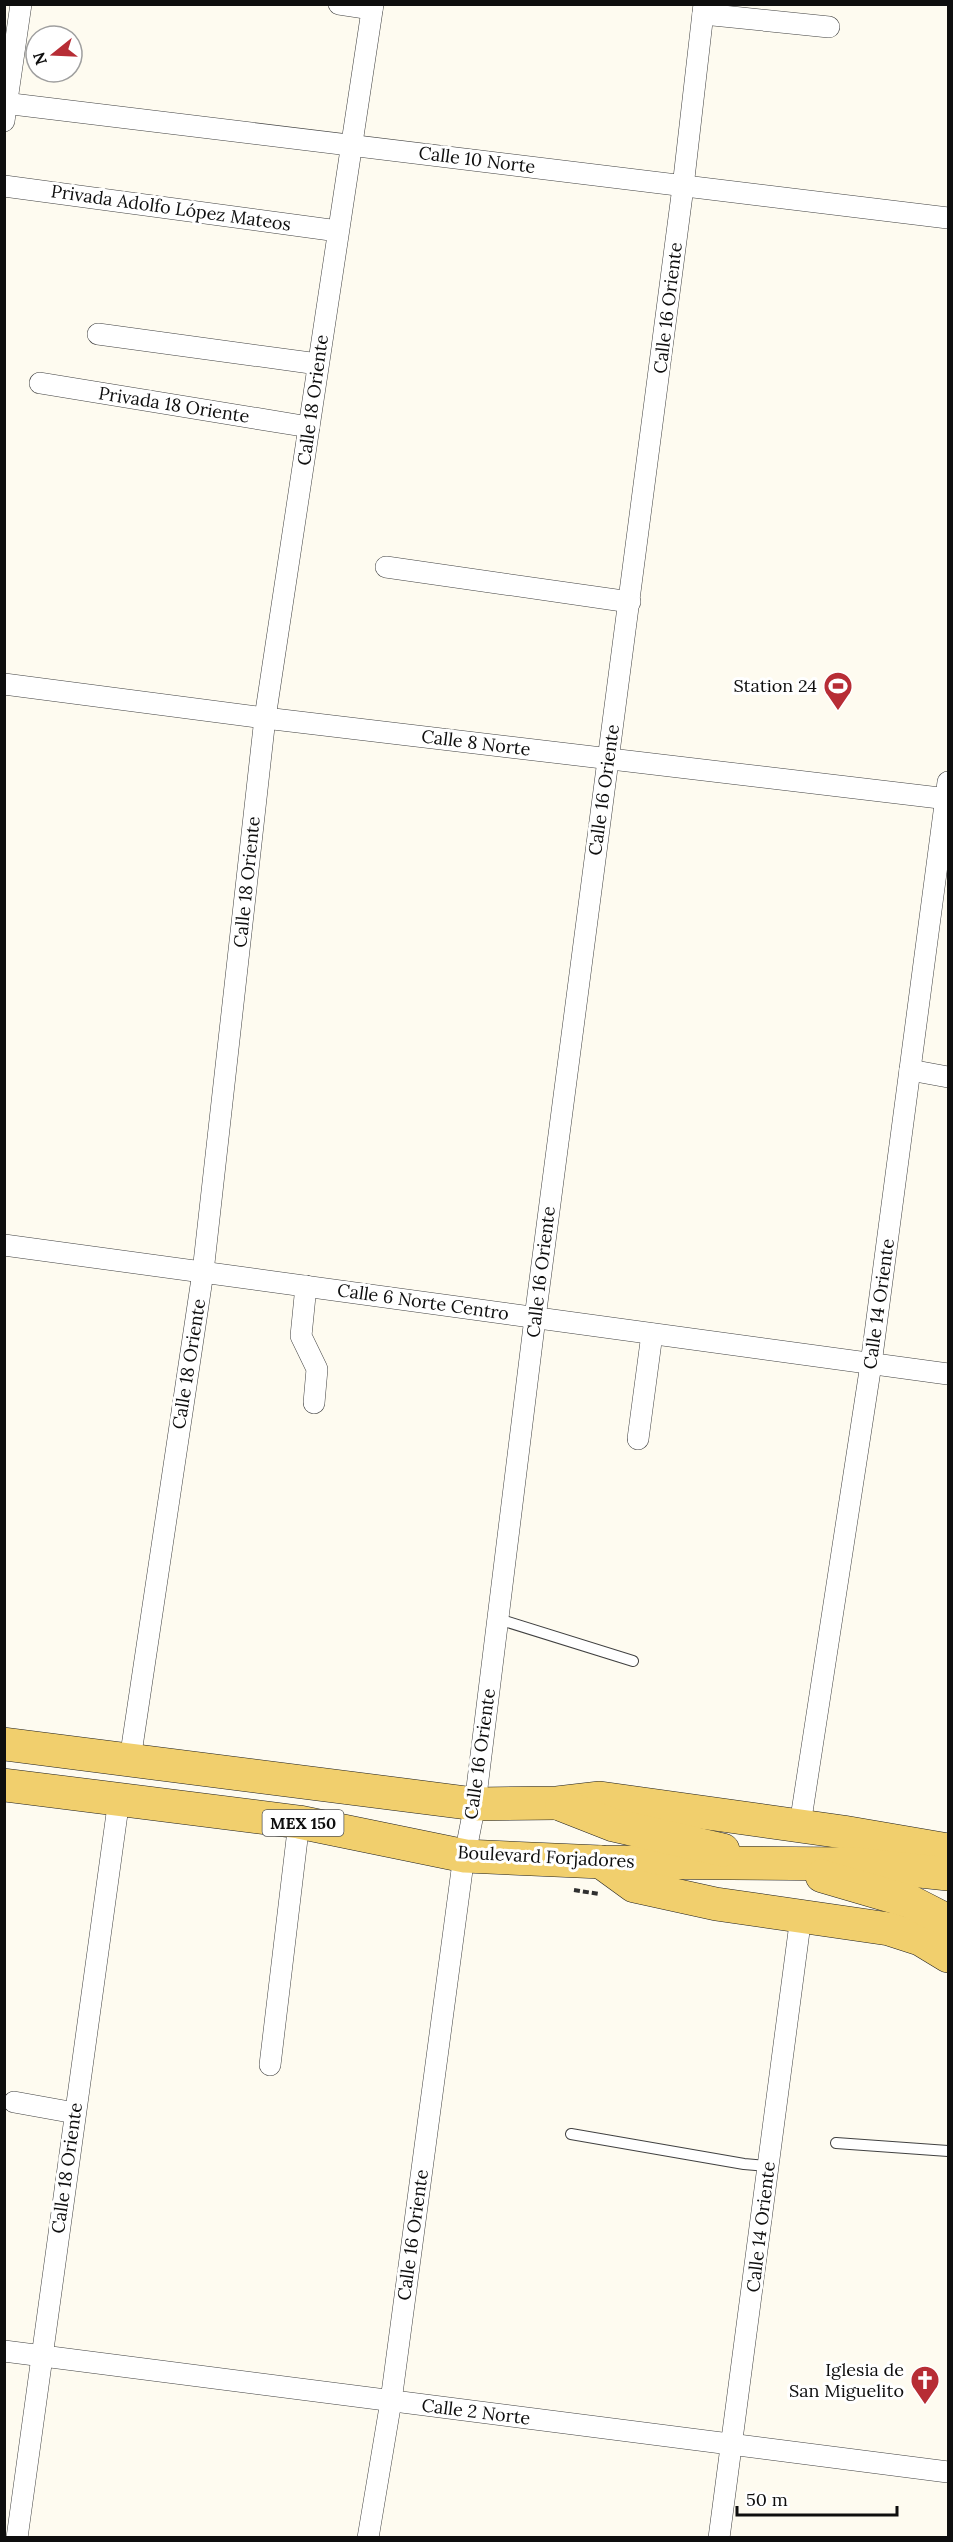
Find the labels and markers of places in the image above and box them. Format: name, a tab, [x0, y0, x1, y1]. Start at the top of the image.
sports icon: Station 24	[822, 670, 854, 712]
place label: Station 24	[733, 674, 817, 697]
place label: Iglesia de San Miguelito	[789, 2358, 904, 2402]
church icon: Iglesia de San Miguelito	[909, 2364, 941, 2406]

